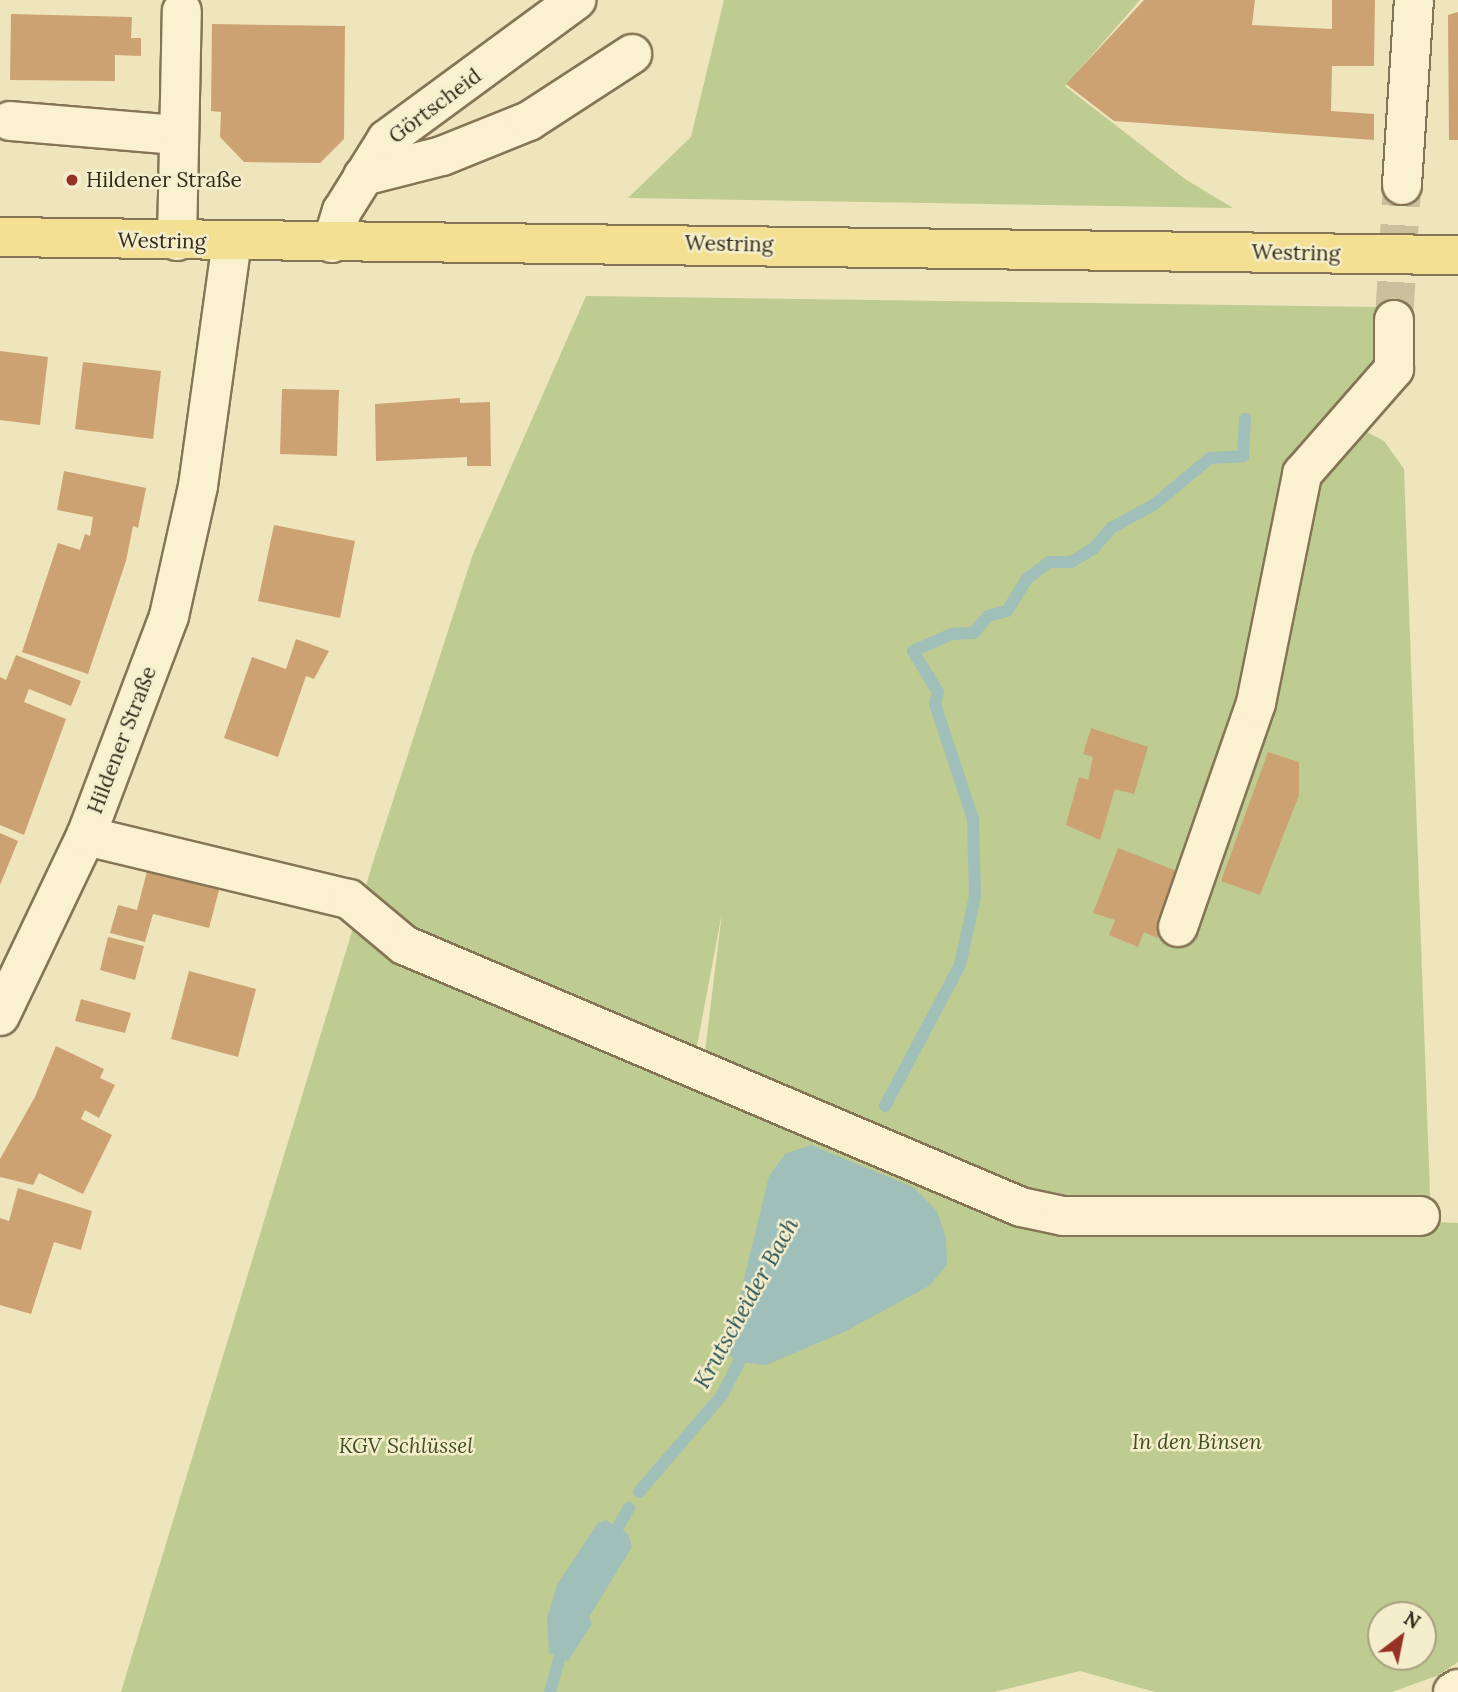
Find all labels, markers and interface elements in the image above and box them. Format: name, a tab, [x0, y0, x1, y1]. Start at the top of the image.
street label: Görtscheid	[384, 63, 486, 149]
place label: Hildener Straße	[86, 167, 242, 193]
marker: Hildener Straße	[64, 172, 80, 188]
street label: Westring	[117, 228, 207, 254]
street label: Westring	[684, 231, 774, 257]
street label: Westring	[1251, 240, 1341, 266]
street label: Hildener Straße	[82, 663, 162, 817]
water label: Krutscheider Bach	[688, 1213, 804, 1393]
park label: In den Binsen	[1132, 1429, 1262, 1455]
park label: KGV Schlüssel	[339, 1433, 473, 1459]
north arrow	[1367, 1601, 1437, 1671]
text: N	[1399, 1606, 1425, 1634]

